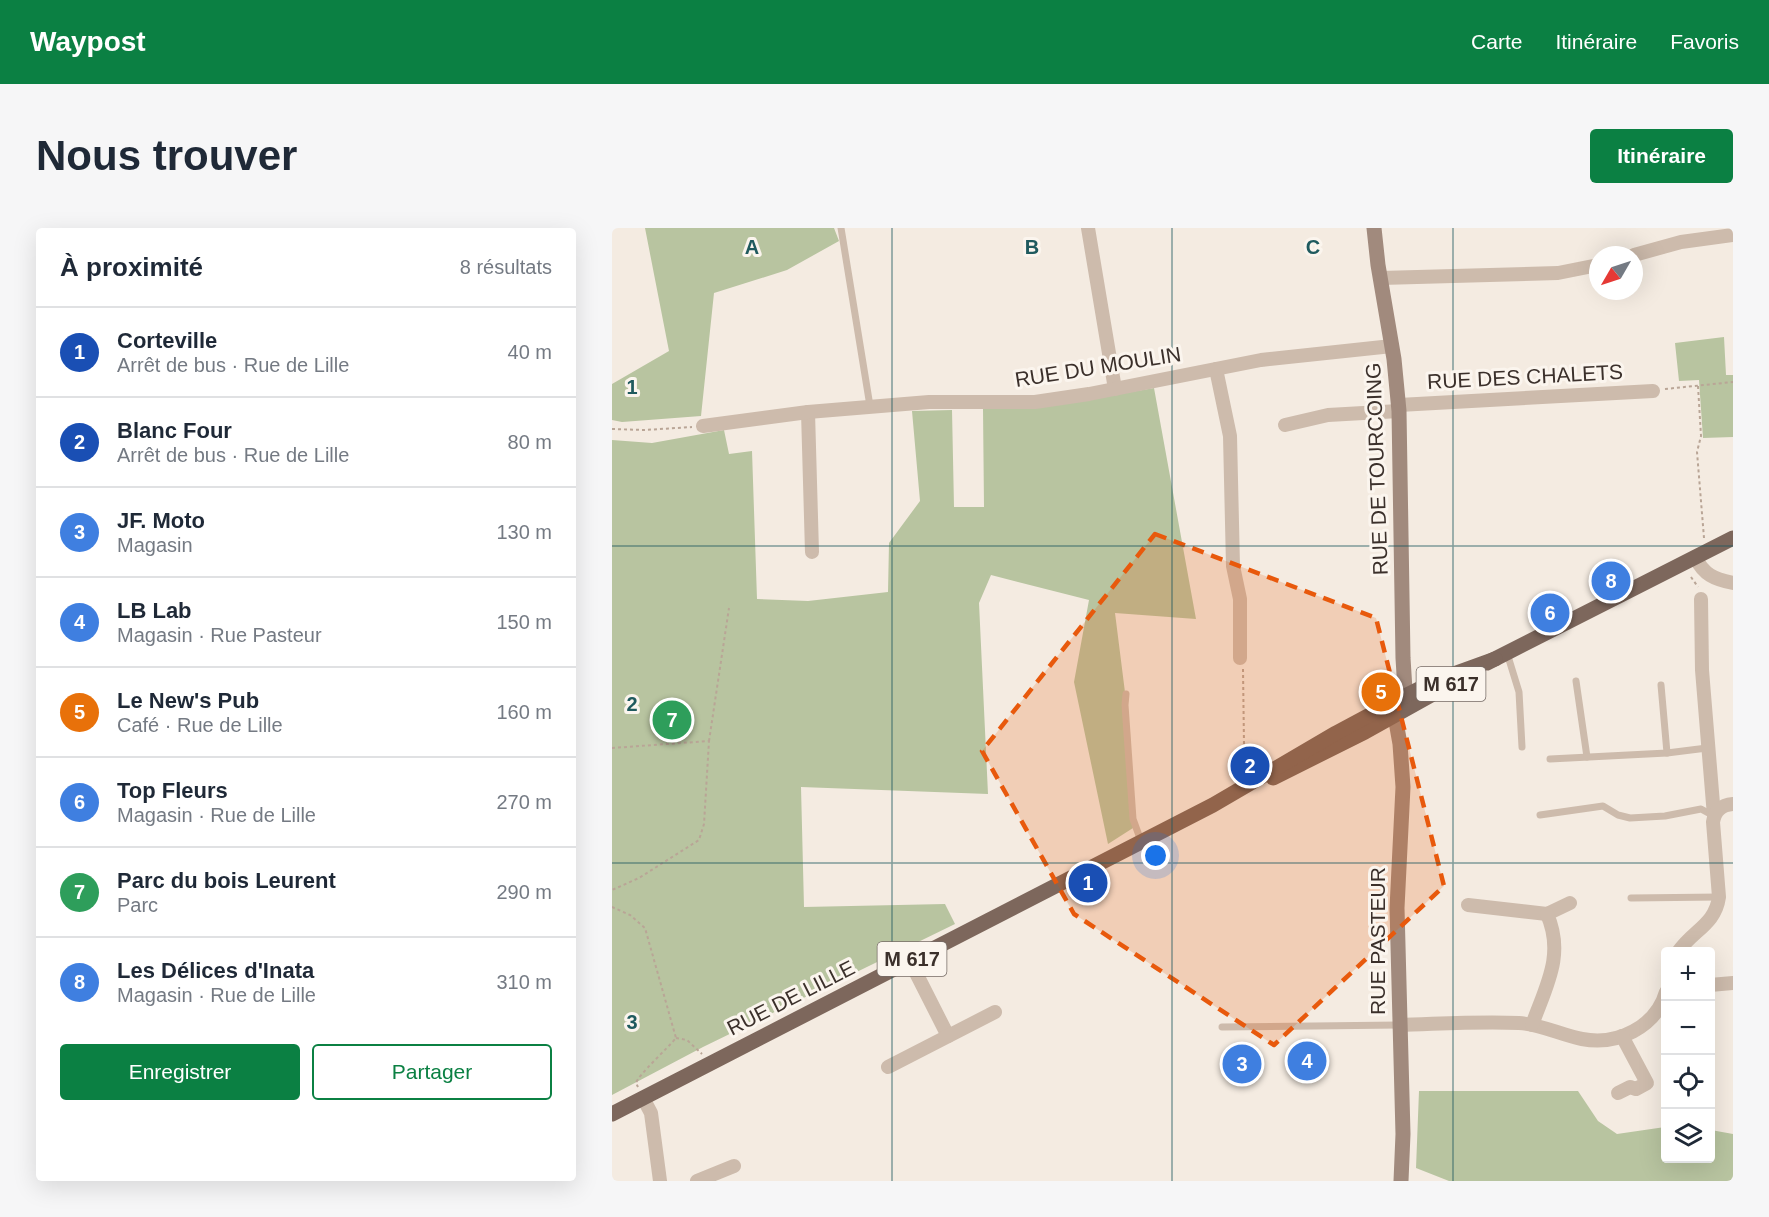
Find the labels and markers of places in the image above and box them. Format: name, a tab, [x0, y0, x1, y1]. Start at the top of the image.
pin: 8	[1592, 558, 1630, 604]
pin: 6	[1530, 590, 1570, 636]
pin: 5	[1362, 670, 1400, 714]
pin: 7	[652, 698, 692, 742]
pin: 2	[1230, 744, 1270, 788]
pin: 1	[1068, 860, 1108, 906]
pin: 4	[1288, 1038, 1326, 1084]
pin: 3	[1222, 1042, 1262, 1086]

